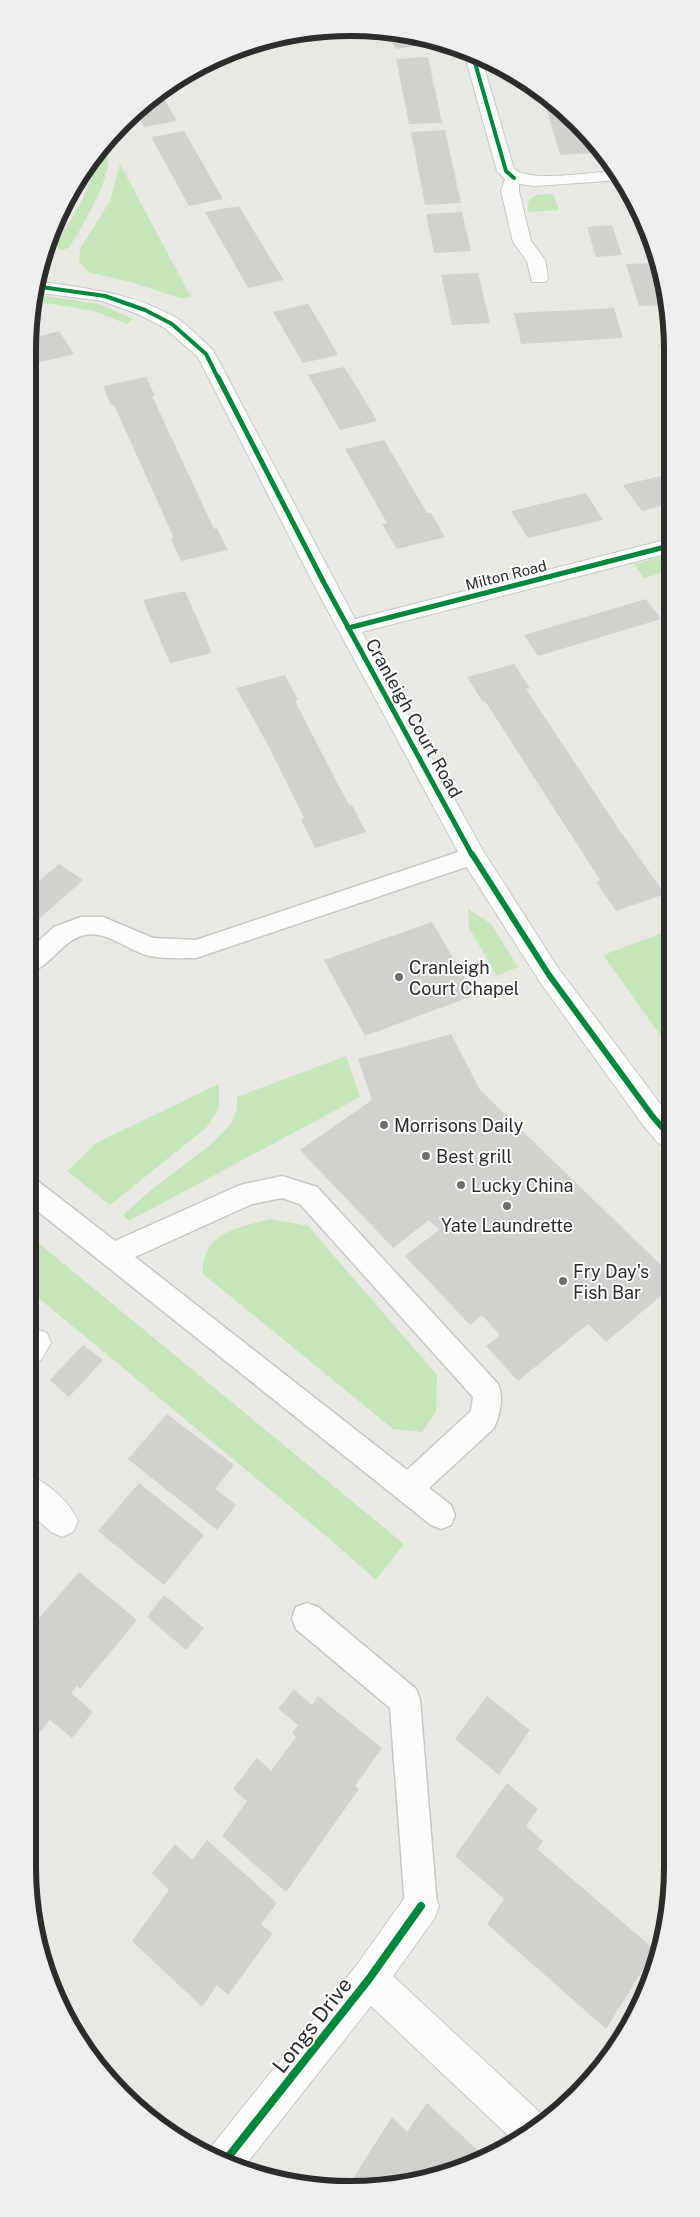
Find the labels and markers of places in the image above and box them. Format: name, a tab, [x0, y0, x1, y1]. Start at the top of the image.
place label: Cranleigh Court Chapel	[409, 957, 519, 999]
marker: Cranleigh Court Chapel	[393, 971, 405, 983]
place label: Morrisons Daily	[394, 1115, 524, 1136]
marker: Morrisons Daily	[378, 1119, 390, 1131]
place label: Best grill	[436, 1146, 512, 1167]
marker: Best grill	[420, 1150, 432, 1162]
place label: Lucky China	[471, 1175, 574, 1196]
marker: Lucky China	[455, 1179, 467, 1191]
marker: Yate Laundrette	[501, 1200, 513, 1212]
place label: Yate Laundrette	[441, 1215, 573, 1236]
place label: Fry Day's Fish Bar	[573, 1261, 649, 1303]
marker: Fry Day's Fish Bar	[557, 1275, 569, 1287]

